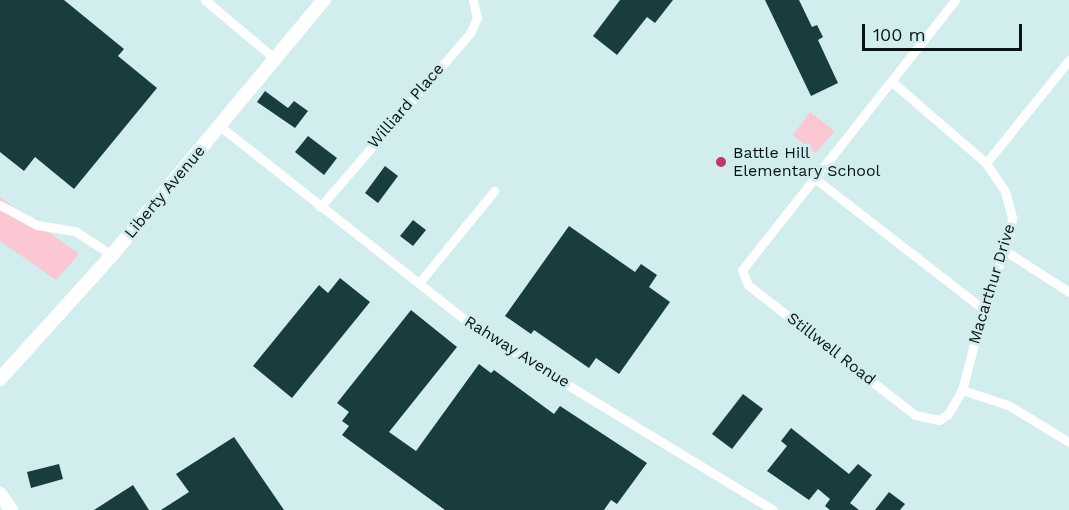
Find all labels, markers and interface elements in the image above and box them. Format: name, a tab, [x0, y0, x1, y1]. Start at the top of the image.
scale bar	[865, 12, 1026, 50]
text: 100 m	[873, 24, 926, 45]
street label: Williard Place	[364, 60, 448, 152]
street label: Liberty Avenue	[120, 141, 210, 243]
place label: Battle Hill Elementary School	[733, 143, 881, 181]
marker: Battle Hill Elementary School	[714, 155, 728, 169]
street label: Macarthur Drive	[965, 221, 1019, 347]
street label: Stillwell Road	[783, 308, 879, 390]
street label: Rahway Avenue	[460, 312, 574, 392]

